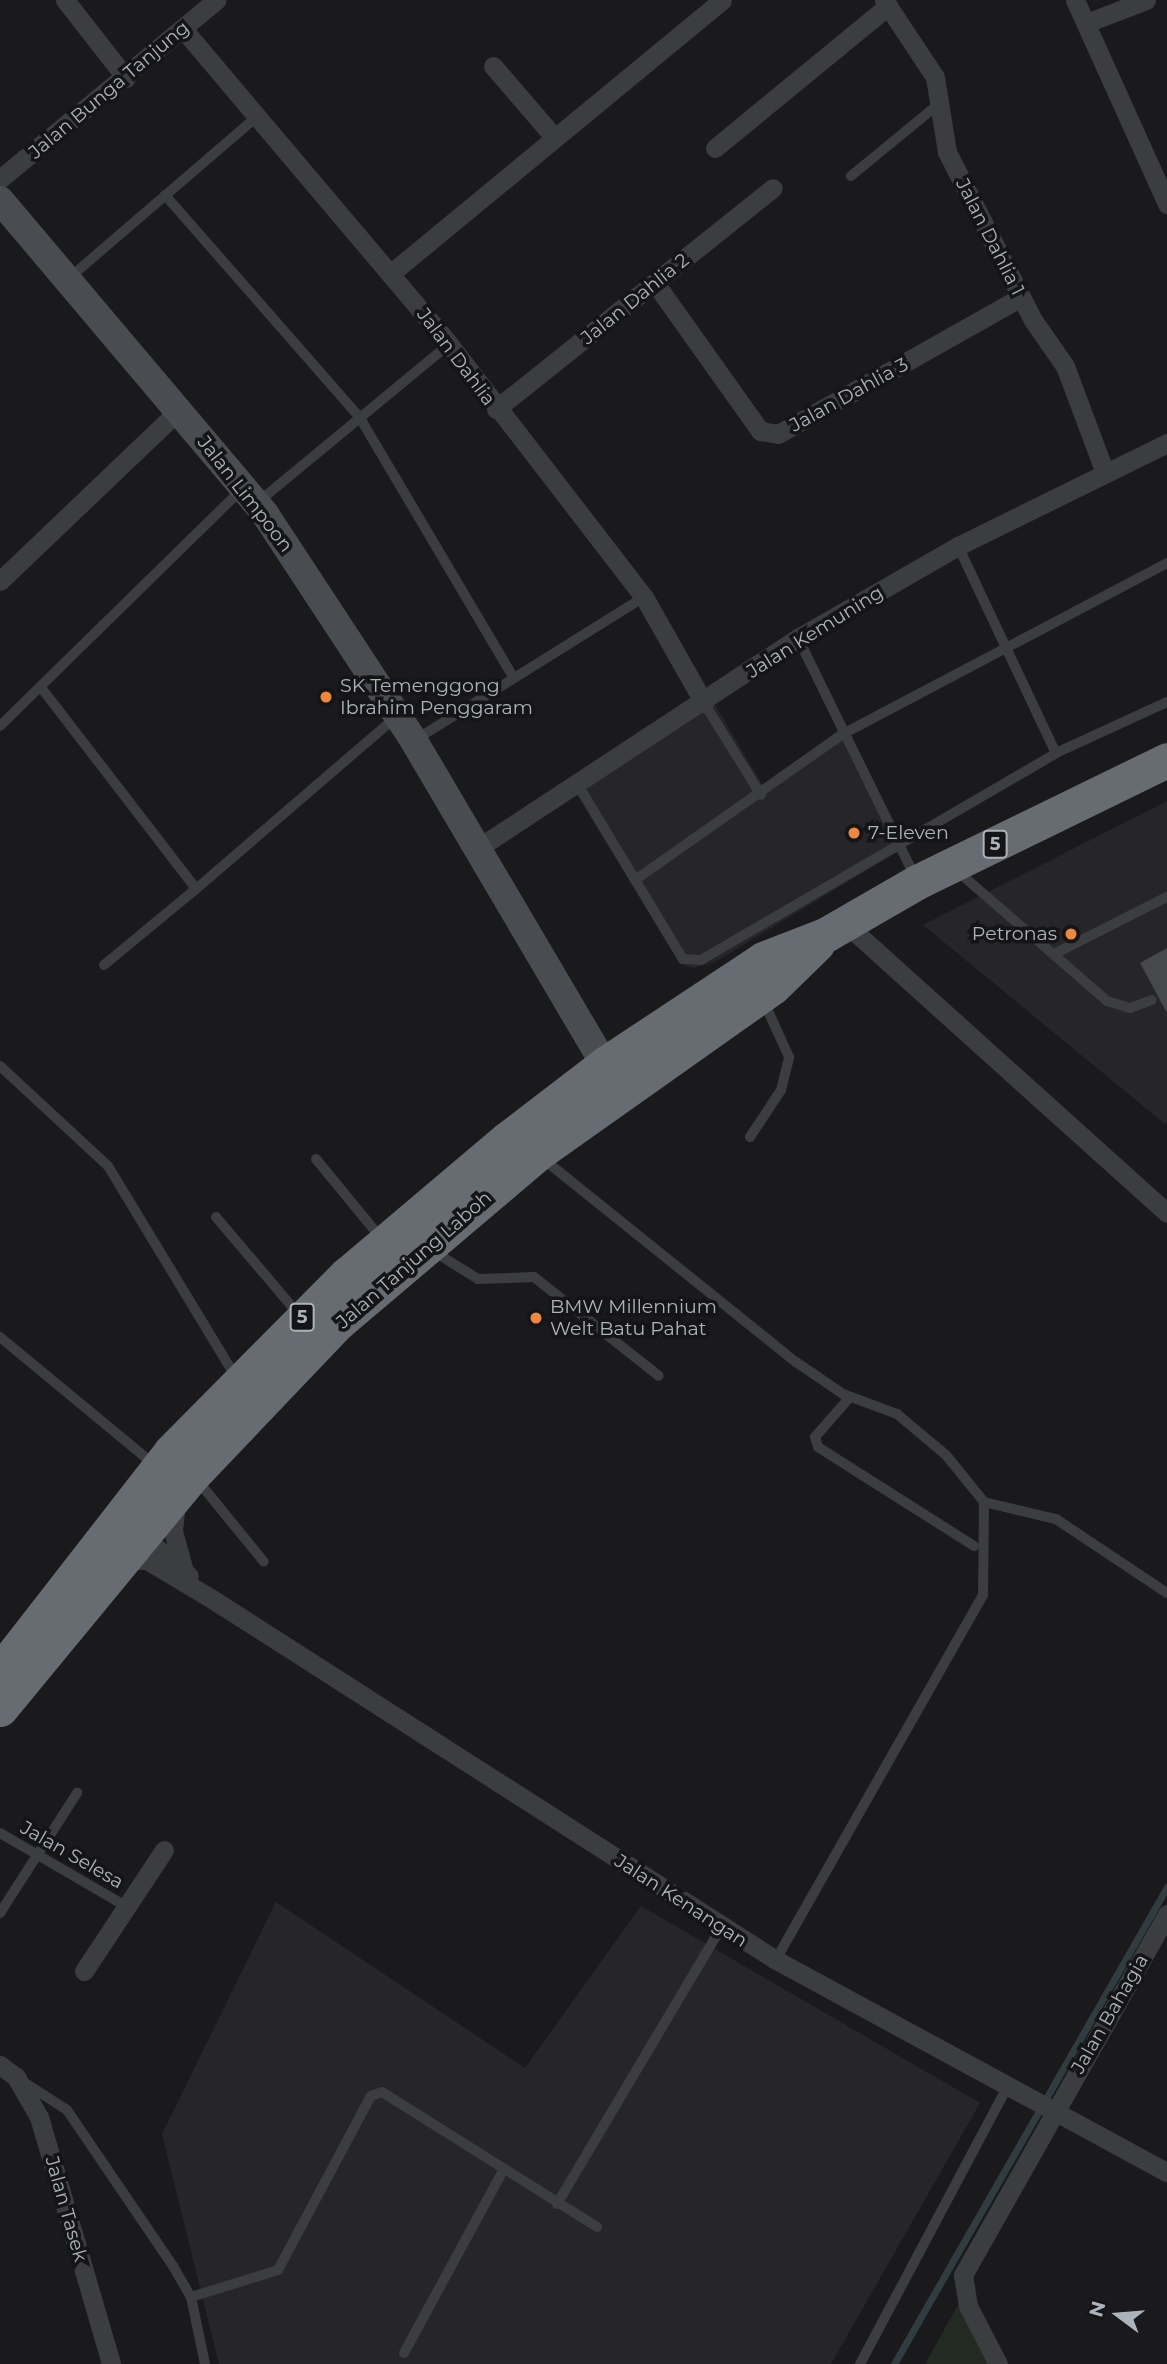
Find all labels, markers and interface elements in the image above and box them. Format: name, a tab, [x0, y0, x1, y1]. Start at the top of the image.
street label: Jalan Bunga Tanjung	[24, 16, 194, 164]
street label: Jalan Dahlia 1	[951, 175, 1029, 299]
street label: Jalan Dahlia 2	[577, 249, 693, 349]
street label: Jalan Dahlia	[412, 304, 500, 410]
street label: Jalan Dahlia 3	[786, 353, 912, 437]
street label: Jalan Limpoon	[193, 431, 297, 557]
street label: Jalan Kemuning	[743, 581, 887, 683]
place label: SK Temenggong Ibrahim Penggaram	[340, 675, 533, 719]
marker: SK Temenggong Ibrahim Penggaram	[318, 689, 334, 705]
place label: 7-Eleven	[868, 822, 949, 844]
marker: 7-Eleven	[846, 825, 862, 841]
road number: 5	[981, 830, 1009, 858]
place label: Petronas	[972, 923, 1057, 945]
marker: Petronas	[1063, 926, 1079, 942]
street label: Jalan Tanjung Laboh	[332, 1186, 496, 1334]
place label: BMW Millennium Welt Batu Pahat	[550, 1296, 717, 1340]
road number: 5	[288, 1302, 316, 1332]
marker: BMW Millennium Welt Batu Pahat	[528, 1310, 544, 1326]
street label: Jalan Selesa	[16, 1816, 128, 1894]
street label: Jalan Kenangan	[610, 1850, 752, 1952]
street label: Jalan Bahagia	[1067, 1950, 1153, 2078]
street label: Jalan Tasek	[40, 2154, 92, 2264]
north arrow	[1083, 2280, 1153, 2350]
text: N	[1084, 2299, 1111, 2320]

